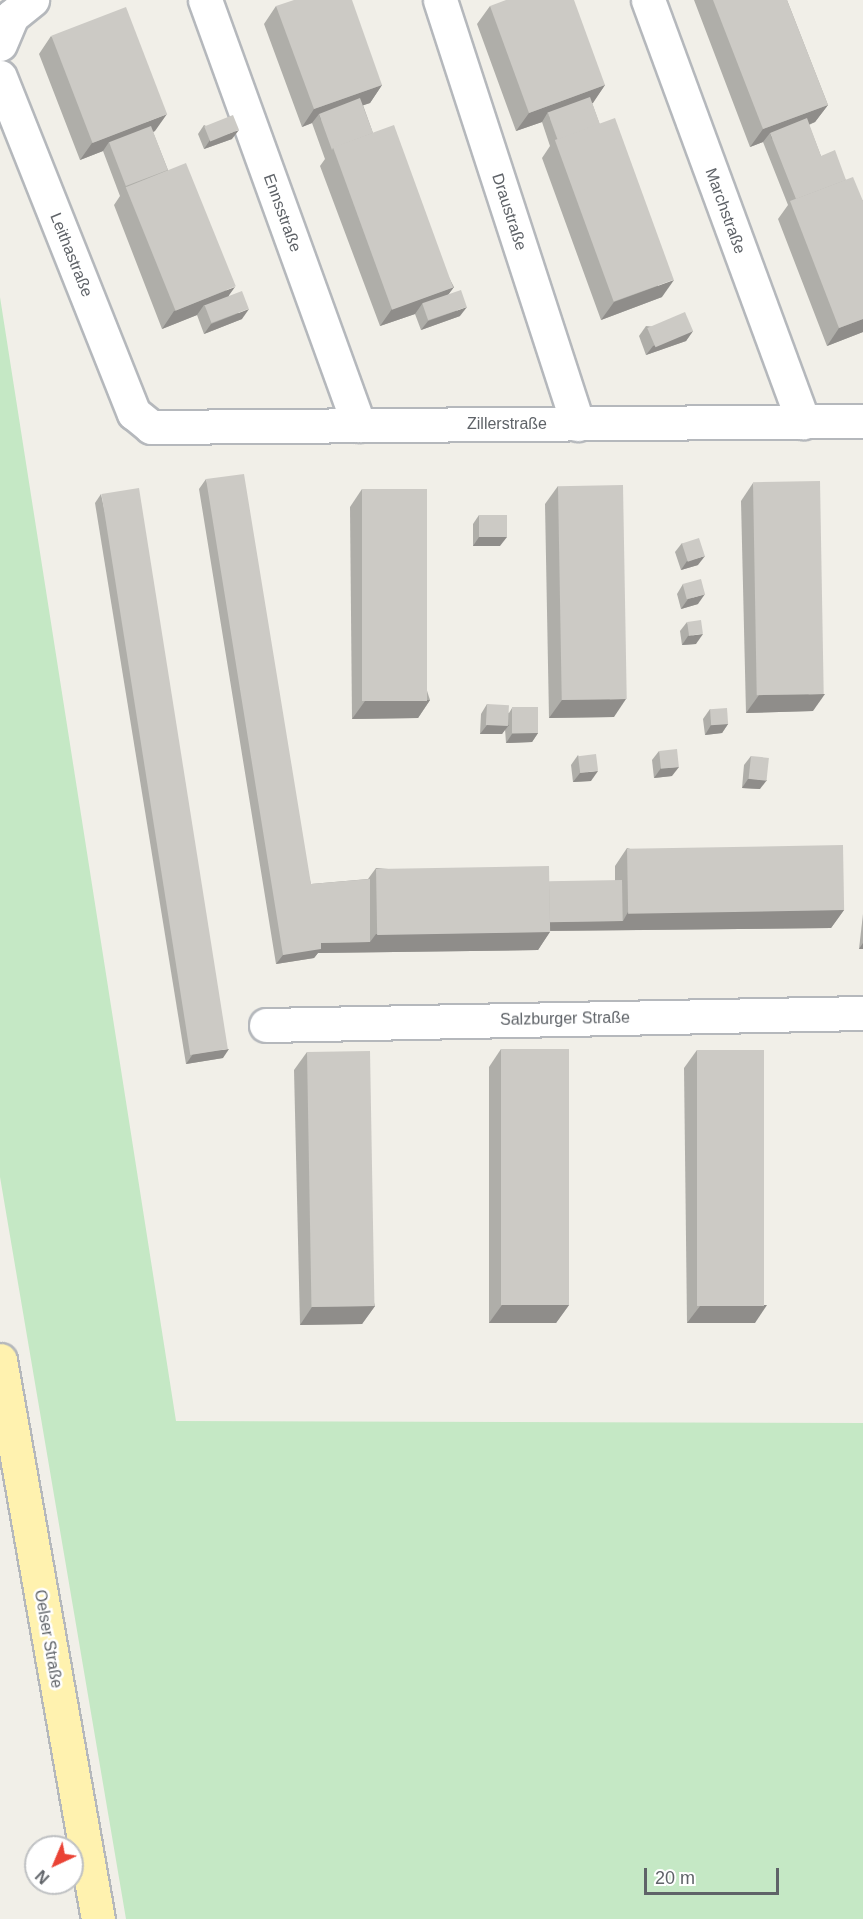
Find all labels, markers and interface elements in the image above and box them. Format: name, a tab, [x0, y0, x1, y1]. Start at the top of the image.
street label: Marchstraße	[701, 166, 749, 256]
street label: Ennsstraße	[259, 171, 305, 255]
street label: Draustraße	[488, 171, 530, 253]
street label: Leithastraße	[45, 210, 97, 300]
street label: Zillerstraße	[467, 414, 547, 434]
street label: Salzburger Straße	[500, 1008, 630, 1030]
street label: Oelser Straße	[30, 1588, 66, 1690]
north arrow	[24, 1835, 84, 1895]
scale bar	[647, 1856, 782, 1894]
text: N	[32, 1867, 53, 1887]
text: 20 m	[655, 1868, 695, 1888]

